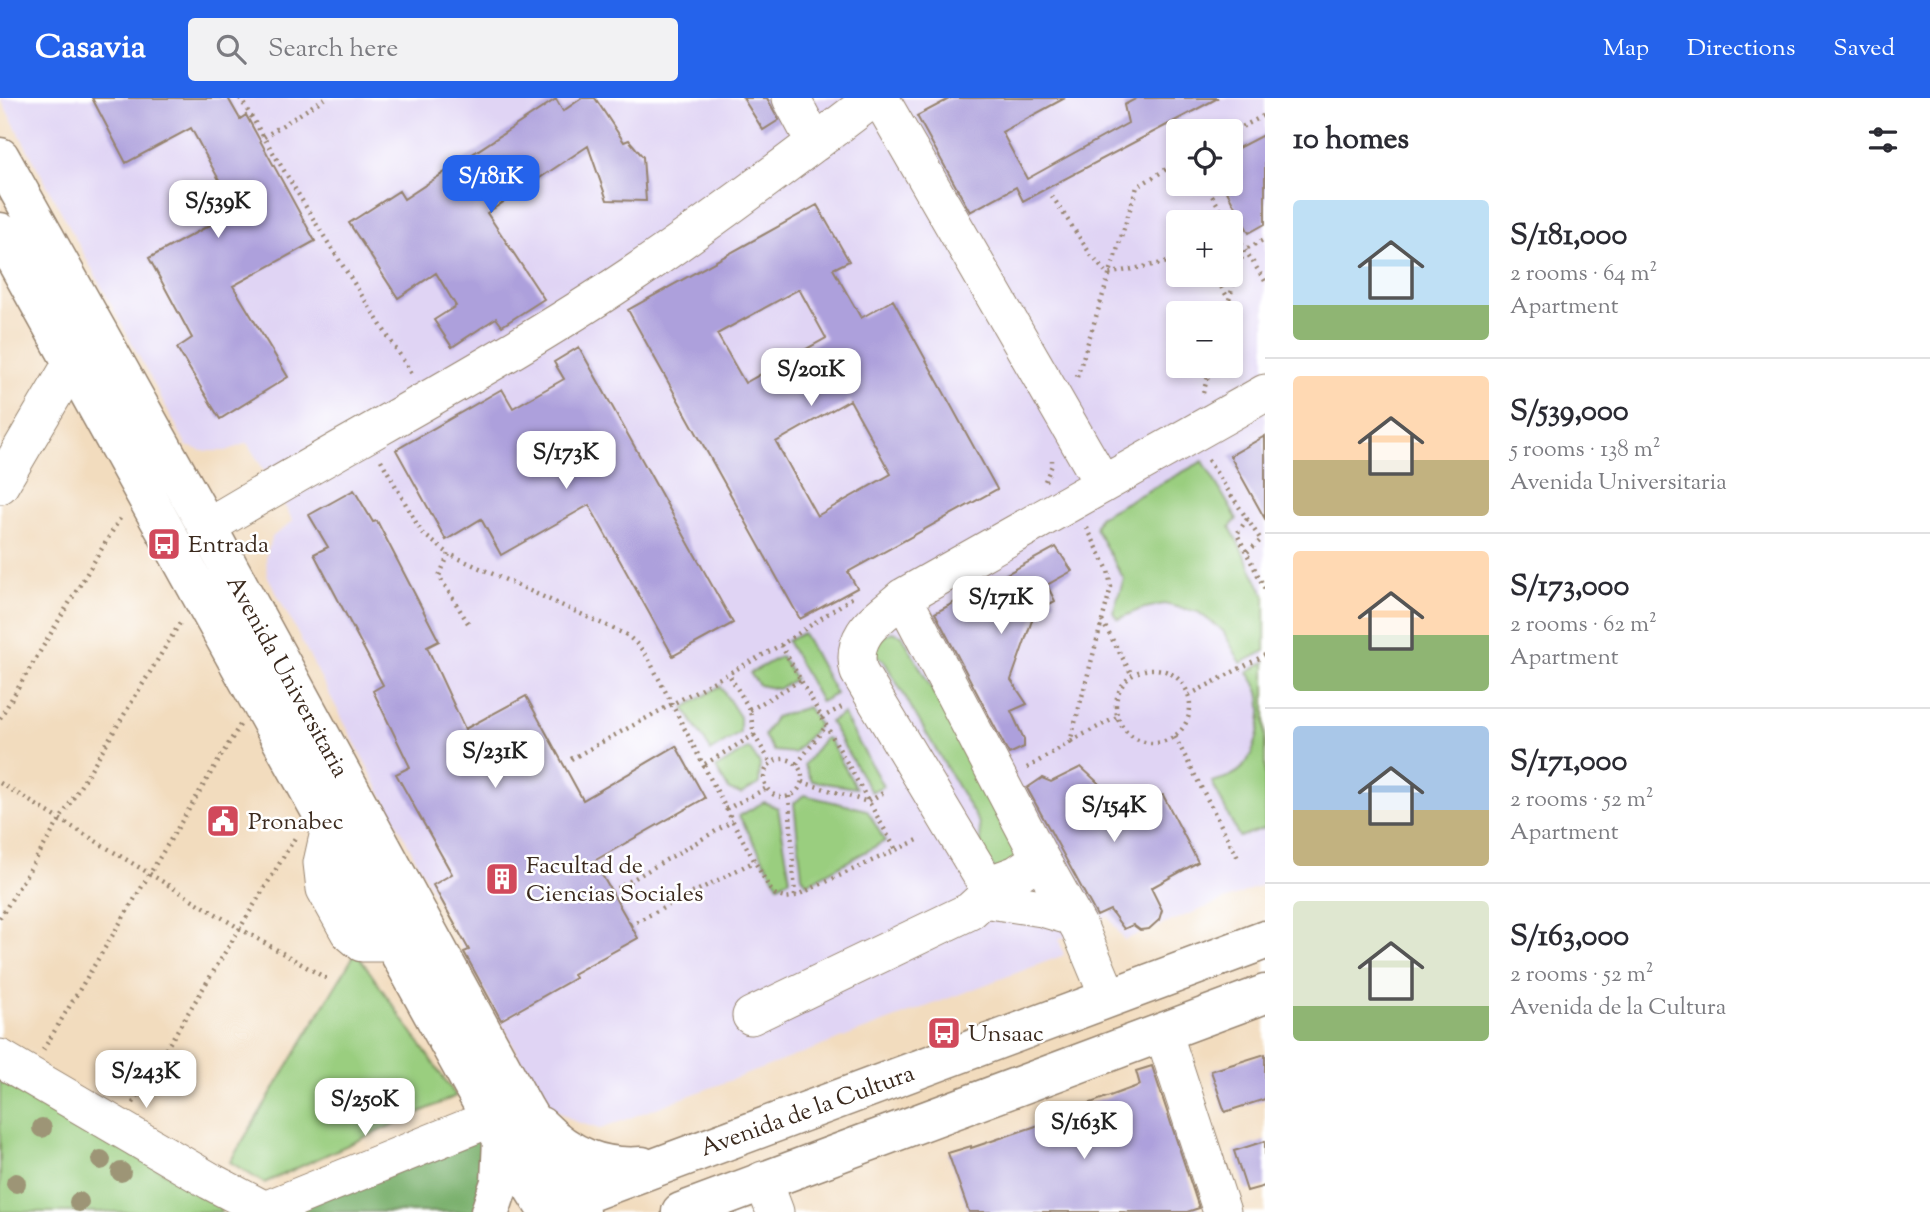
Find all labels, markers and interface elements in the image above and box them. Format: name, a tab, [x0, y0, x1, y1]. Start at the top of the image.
search box	[188, 18, 678, 81]
text: Casavia	[35, 25, 146, 73]
icon: search	[212, 30, 250, 68]
text: Search here	[268, 31, 398, 68]
text: Map	[1603, 32, 1649, 66]
text: Directions	[1687, 32, 1795, 66]
text: Saved	[1833, 32, 1895, 66]
map controls	[1166, 119, 1243, 378]
button: locate	[1166, 119, 1243, 196]
text: 10 homes	[1293, 119, 1409, 162]
icon: filters	[1864, 121, 1902, 159]
pin: S/181K	[434, 156, 548, 215]
text: S/181K	[458, 161, 524, 194]
pin: S/539K	[161, 180, 275, 240]
text: S/539K	[185, 186, 251, 219]
button: +	[1166, 210, 1243, 287]
text: S/181,000	[1510, 215, 1627, 258]
icon: home	[1349, 228, 1433, 312]
text: 2 rooms · 64 m²	[1510, 258, 1657, 291]
text: Apartment	[1510, 291, 1619, 324]
button: −	[1166, 301, 1243, 378]
pin: S/201K	[754, 348, 868, 408]
text: S/201K	[777, 354, 845, 387]
text: S/539,000	[1510, 391, 1629, 434]
icon: home	[1349, 404, 1433, 488]
pin: S/173K	[509, 432, 623, 491]
text: 5 rooms · 138 m²	[1510, 434, 1661, 467]
text: S/173K	[533, 437, 599, 470]
text: Avenida Universitaria	[1510, 467, 1727, 500]
bus stop icon: Entrada	[145, 525, 183, 563]
place label: Entrada	[188, 529, 269, 563]
text: S/173,000	[1510, 566, 1629, 609]
street label: Avenida Universitaria	[217, 570, 356, 784]
pin: S/171K	[944, 576, 1058, 636]
icon: home	[1349, 579, 1433, 663]
text: S/171K	[968, 582, 1034, 615]
text: 2 rooms · 62 m²	[1510, 609, 1657, 642]
text: Apartment	[1510, 642, 1619, 675]
pin: S/231K	[438, 730, 552, 790]
text: S/231K	[462, 736, 528, 769]
text: S/171,000	[1510, 741, 1627, 784]
icon: home	[1349, 754, 1433, 838]
pin: S/154K	[1057, 784, 1171, 844]
text: 2 rooms · 52 m²	[1510, 784, 1653, 817]
text: S/154K	[1081, 790, 1147, 823]
public building icon: Pronabec	[204, 802, 242, 840]
place label: Pronabec	[248, 806, 344, 840]
text: Apartment	[1510, 817, 1619, 850]
place label: Facultad de Ciencias Sociales	[526, 850, 703, 912]
building icon: Facultad de Ciencias Sociales	[483, 860, 521, 898]
text: S/163,000	[1510, 916, 1629, 959]
icon: home	[1349, 929, 1433, 1013]
text: 2 rooms · 52 m²	[1510, 959, 1653, 992]
text: Avenida de la Cultura	[1510, 992, 1726, 1025]
bus stop icon: Unsaac	[925, 1014, 963, 1052]
place label: Unsaac	[968, 1018, 1044, 1052]
pin: S/243K	[89, 1051, 203, 1110]
text: S/243K	[111, 1056, 181, 1089]
street label: Avenida de la Cultura	[696, 1057, 920, 1166]
pin: S/250K	[308, 1079, 422, 1138]
text: S/250K	[331, 1084, 399, 1117]
pin: S/163K	[1027, 1102, 1141, 1161]
text: S/163K	[1051, 1107, 1117, 1140]

